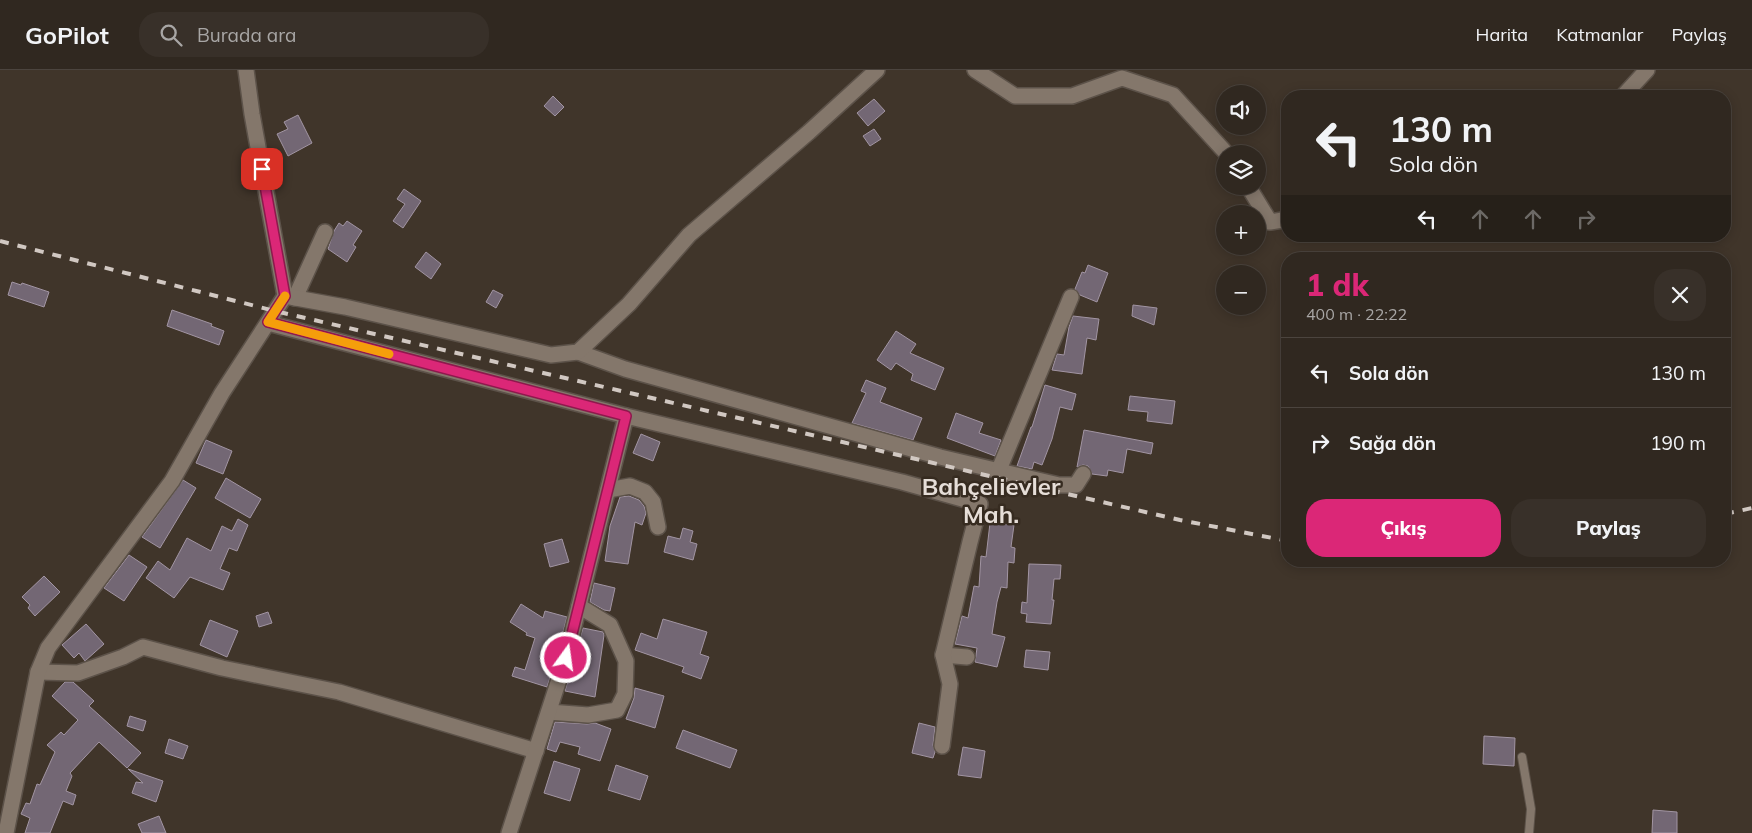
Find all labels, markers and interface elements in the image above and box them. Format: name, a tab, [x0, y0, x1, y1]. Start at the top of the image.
search box	[139, 12, 489, 57]
text: GoPilot	[25, 20, 109, 50]
icon: search	[157, 21, 185, 49]
text: Burada ara	[197, 23, 296, 47]
text: Harita	[1476, 23, 1528, 46]
text: Katmanlar	[1556, 23, 1643, 46]
text: Paylaş	[1671, 23, 1727, 46]
map controls	[1216, 85, 1266, 315]
button: sound	[1216, 85, 1266, 135]
text: 130 m	[1389, 107, 1493, 151]
icon: left	[1306, 110, 1371, 175]
button: layers	[1216, 145, 1266, 195]
pin	[241, 148, 283, 190]
text: Sola dön	[1389, 150, 1478, 178]
icon: arrive	[248, 155, 276, 183]
button: +	[1216, 205, 1266, 255]
icon: left	[1413, 205, 1441, 233]
icon: ahead	[1466, 205, 1494, 233]
icon: ahead	[1519, 205, 1547, 233]
icon: right	[1572, 205, 1600, 233]
button: −	[1216, 265, 1266, 315]
text: 1 dk	[1306, 266, 1369, 304]
button: close	[1654, 269, 1706, 321]
text: 400 m · 22:22	[1306, 304, 1407, 324]
icon: left	[1306, 359, 1334, 387]
text: Sola dön	[1349, 361, 1429, 385]
text: 130 m	[1650, 361, 1706, 385]
icon: right	[1306, 429, 1334, 457]
text: Sağa dön	[1349, 431, 1436, 455]
text: 190 m	[1650, 431, 1706, 455]
district label: Bahçelievler Mah.	[922, 471, 1061, 529]
button: Çıkış	[1306, 499, 1501, 557]
button: Paylaş	[1511, 499, 1706, 557]
position arrow	[539, 631, 591, 683]

